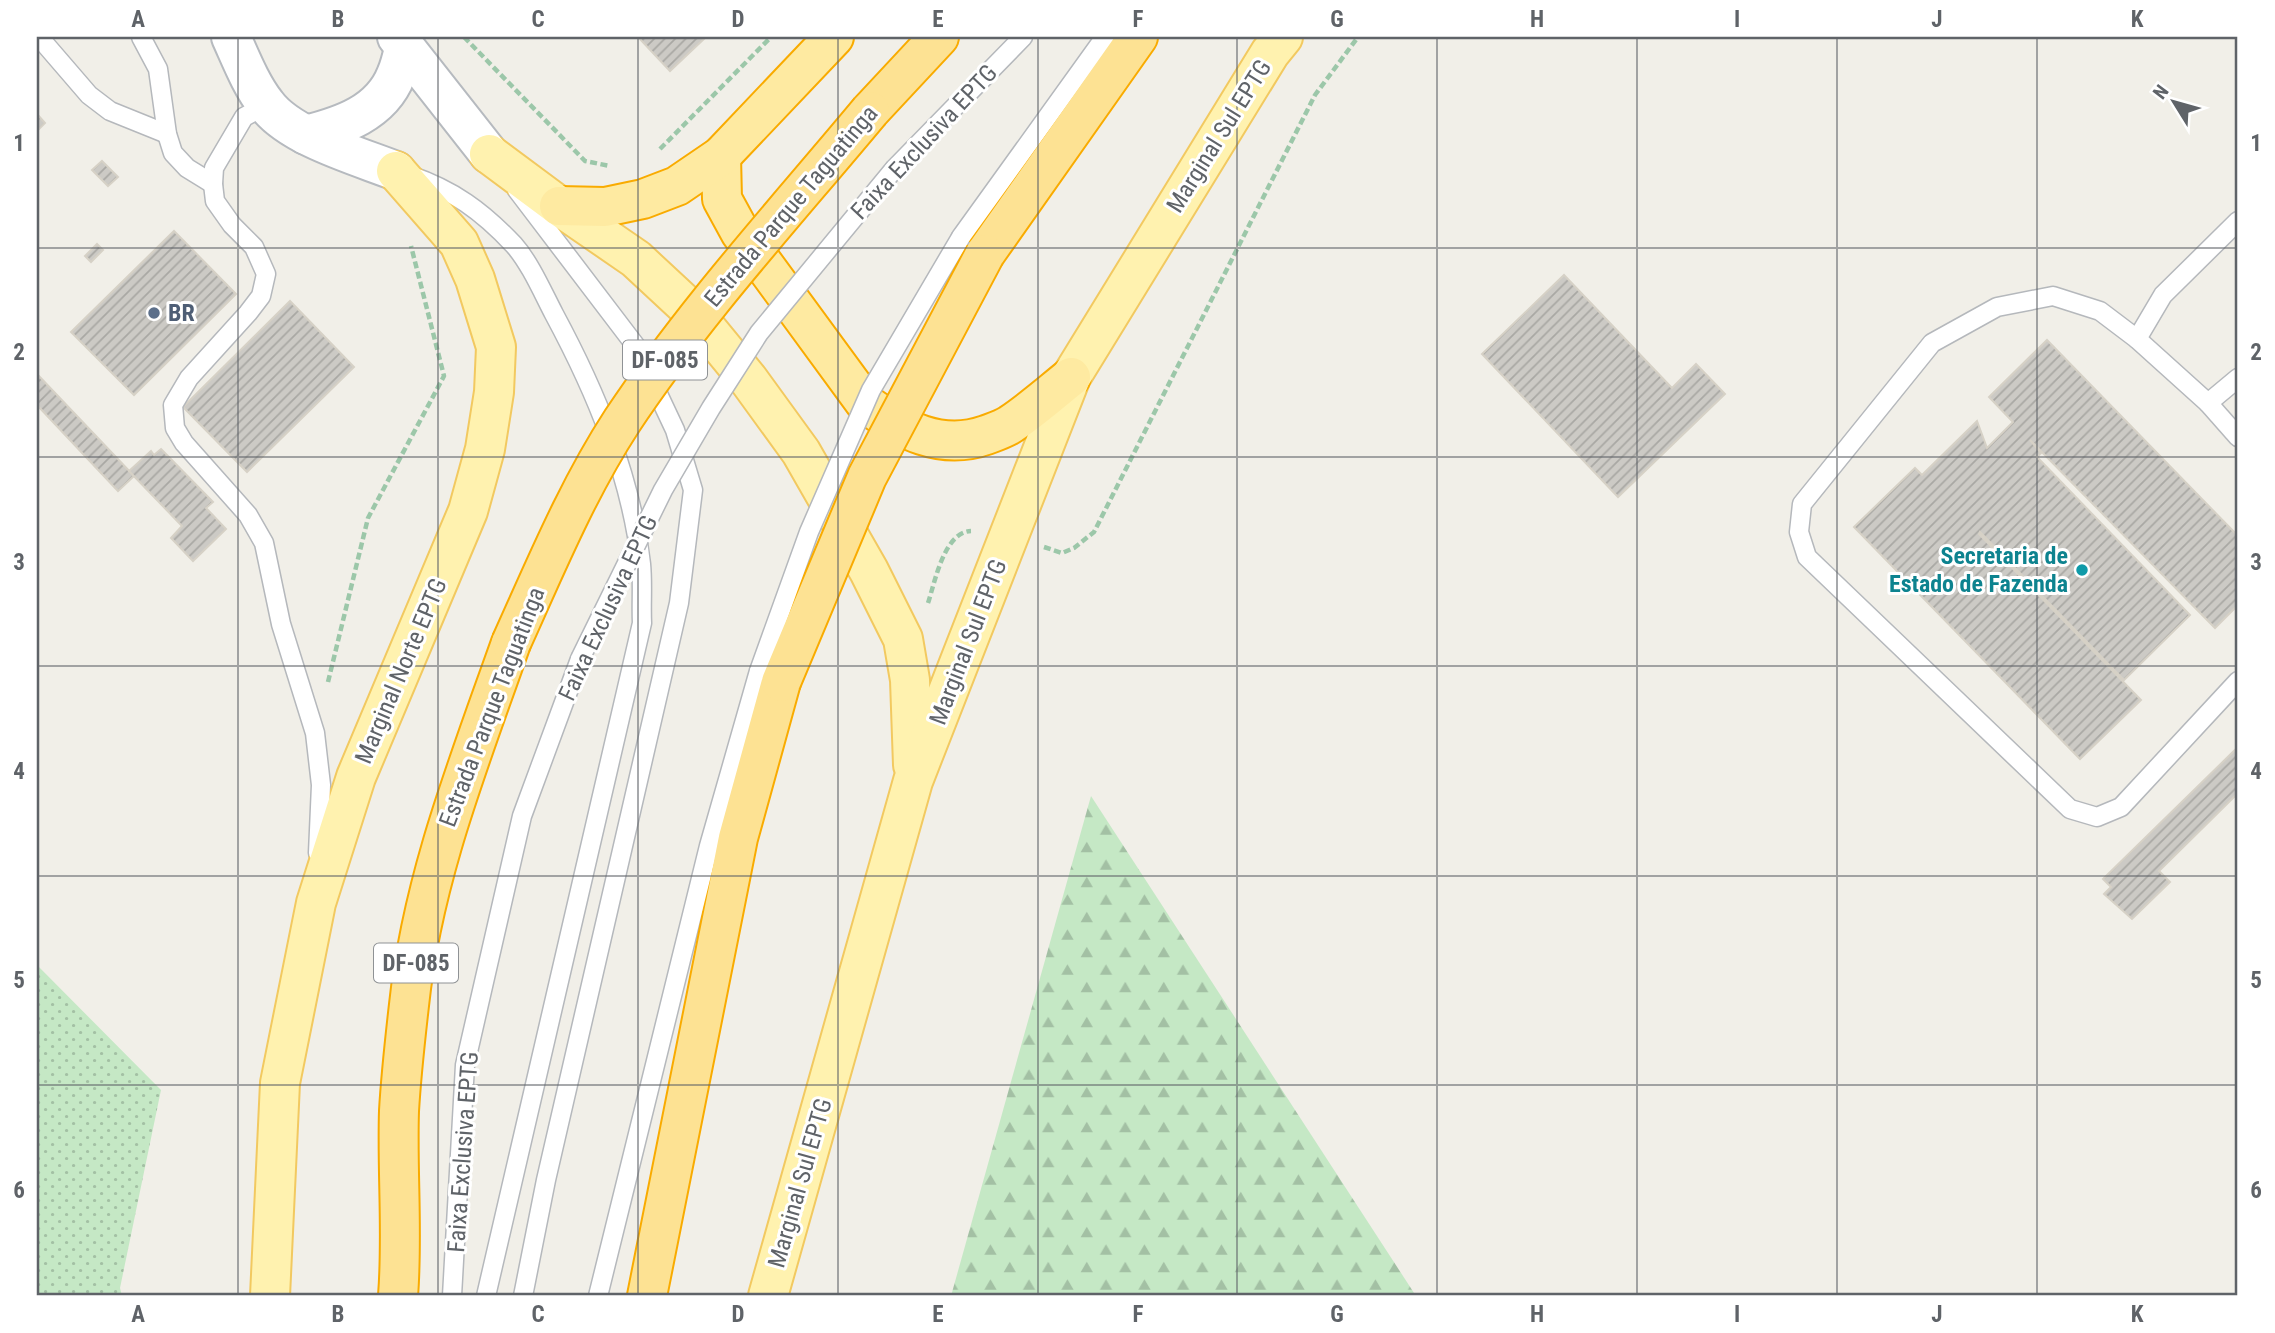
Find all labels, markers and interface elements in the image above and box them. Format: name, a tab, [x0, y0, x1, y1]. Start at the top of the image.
text: A	[131, 6, 145, 33]
text: B	[332, 6, 344, 33]
text: C	[531, 6, 545, 33]
text: D	[732, 6, 745, 33]
text: E	[932, 6, 944, 33]
text: F	[1133, 6, 1144, 33]
text: G	[1330, 6, 1344, 33]
text: H	[1530, 6, 1544, 33]
text: I	[1734, 6, 1740, 33]
text: J	[1931, 6, 1943, 33]
text: K	[2131, 6, 2144, 33]
street label: Marginal Sul EPTG	[1161, 54, 1277, 218]
street label: Faixa Exclusiva EPTG	[845, 59, 1003, 225]
north arrow	[2138, 66, 2208, 136]
text: N	[2148, 81, 2174, 104]
street label: Estrada Parque Taguatinga	[699, 100, 883, 312]
text: 1	[13, 130, 25, 157]
text: 1	[2250, 130, 2262, 157]
place label: BR	[168, 299, 195, 327]
marker: BR	[146, 305, 162, 321]
text: 2	[13, 339, 25, 366]
text: 2	[2250, 339, 2262, 366]
road number: DF-085	[623, 340, 707, 380]
street label: Faixa Exclusiva EPTG	[553, 511, 663, 705]
place label: Secretaria de Estado de Fazenda	[1889, 542, 2068, 598]
text: 3	[13, 549, 25, 576]
text: 3	[2250, 549, 2262, 576]
street label: Marginal Sul EPTG	[924, 555, 1012, 729]
marker: Secretaria de Estado de Fazenda	[2074, 562, 2090, 578]
street label: Marginal Norte EPTG	[349, 574, 453, 768]
street label: Estrada Parque Taguatinga	[433, 583, 551, 831]
text: 4	[13, 758, 25, 785]
text: 4	[2250, 758, 2262, 785]
road number: DF-085	[374, 944, 458, 982]
text: 5	[13, 967, 25, 994]
text: 5	[2250, 967, 2262, 994]
street label: Faixa Exclusiva EPTG	[442, 1051, 484, 1253]
street label: Marginal Sul EPTG	[762, 1095, 838, 1271]
text: 6	[13, 1177, 25, 1204]
text: 6	[2250, 1177, 2262, 1204]
text: A	[131, 1301, 145, 1328]
text: B	[332, 1301, 344, 1328]
text: C	[531, 1301, 545, 1328]
text: D	[732, 1301, 745, 1328]
text: E	[932, 1301, 944, 1328]
text: F	[1133, 1301, 1144, 1328]
text: G	[1330, 1301, 1344, 1328]
text: H	[1530, 1301, 1544, 1328]
text: I	[1734, 1301, 1740, 1328]
text: J	[1931, 1301, 1943, 1328]
text: K	[2131, 1301, 2144, 1328]

